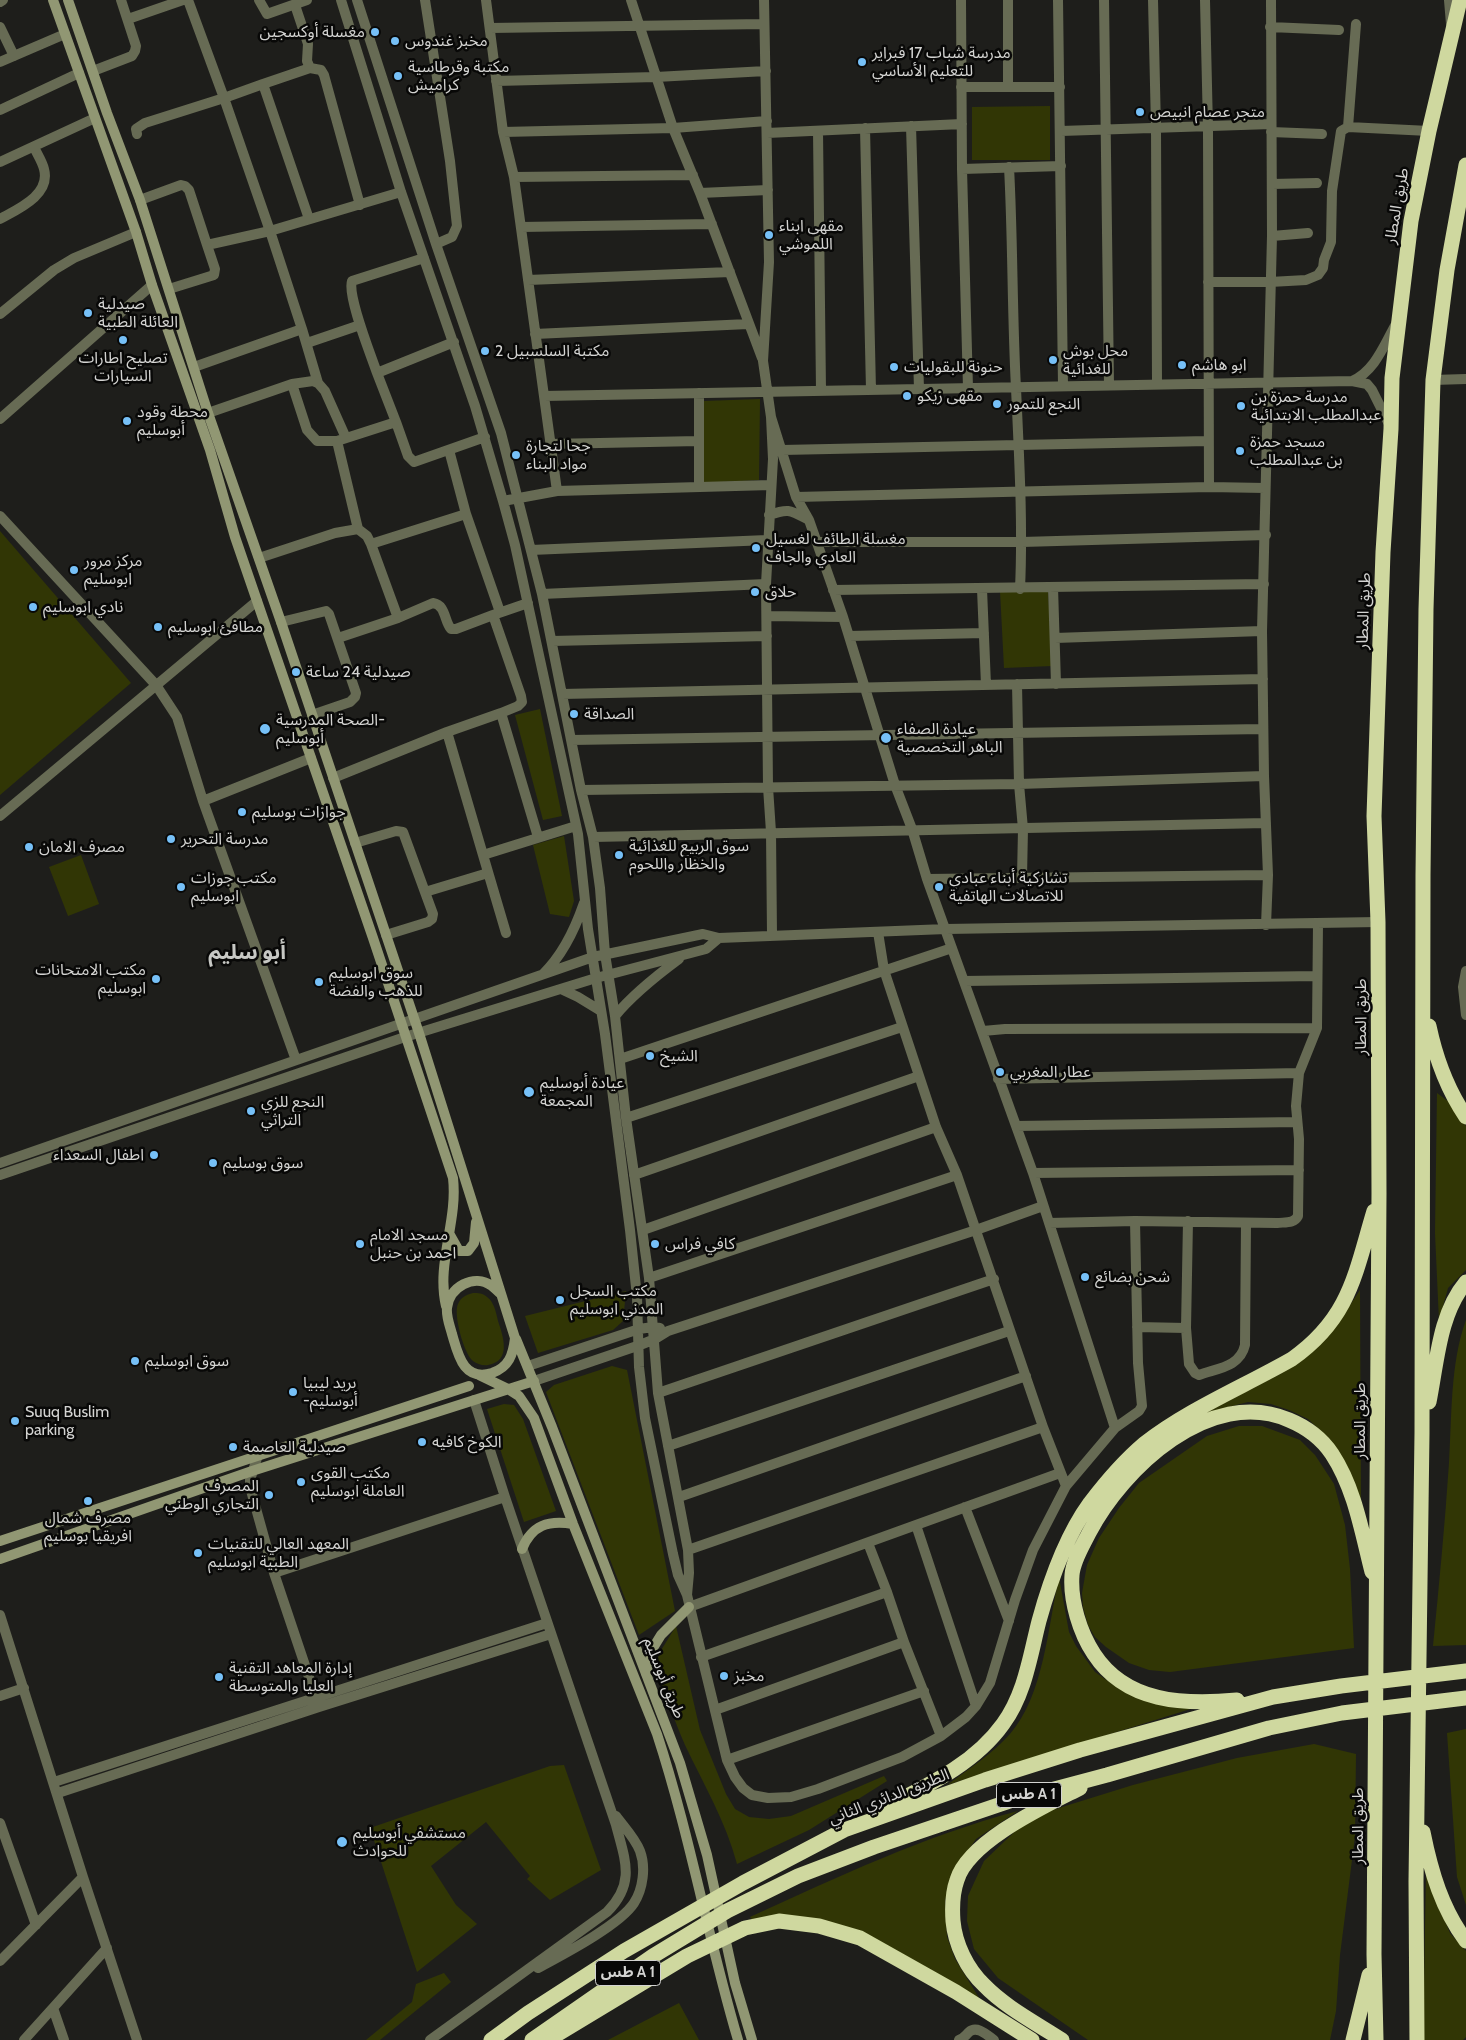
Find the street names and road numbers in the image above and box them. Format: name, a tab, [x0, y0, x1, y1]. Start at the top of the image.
street label: طريق المطار	[1381, 166, 1413, 246]
street label: طريق المطار	[1353, 572, 1375, 650]
street label: طريق المطار	[1351, 978, 1371, 1056]
street label: طريق المطار	[1350, 1382, 1370, 1460]
street label: طريق أبوسليم	[639, 1635, 689, 1721]
street label: الطريق الدائري الثاني	[826, 1765, 952, 1829]
road number: طس A 1	[996, 1782, 1062, 1808]
street label: طريق المطار	[1348, 1787, 1368, 1865]
road number: طس A 1	[596, 1960, 660, 1986]

